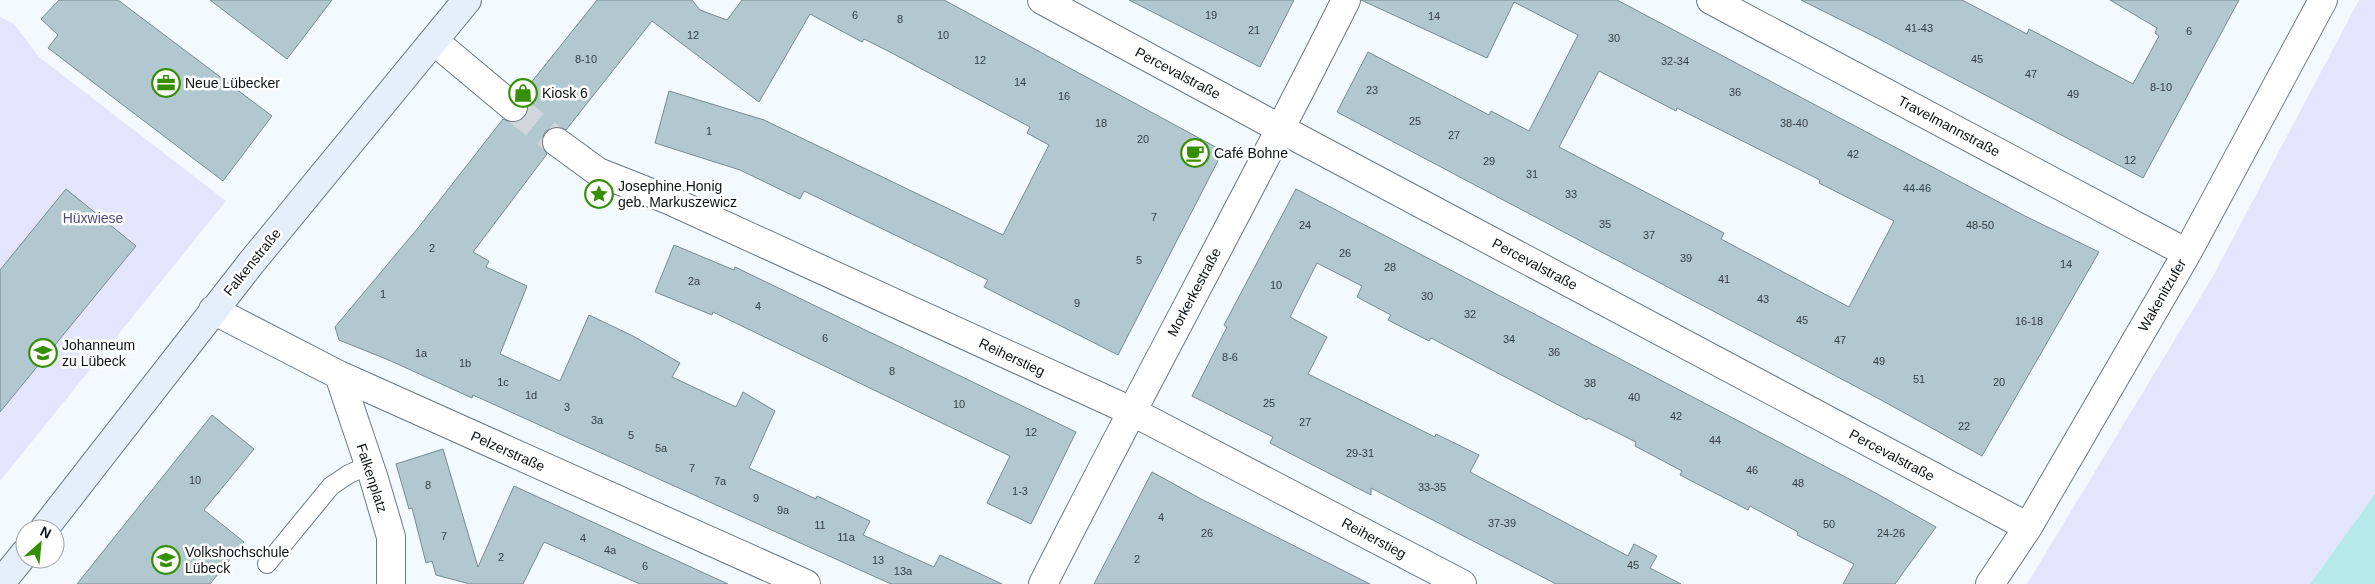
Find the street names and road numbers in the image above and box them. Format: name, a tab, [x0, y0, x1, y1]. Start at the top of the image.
street label: Percevalstraße	[1133, 44, 1224, 102]
street label: Travelmannstraße	[1895, 92, 2003, 160]
street label: Falkenstraße	[220, 225, 284, 299]
street label: Percevalstraße	[1490, 235, 1581, 293]
street label: Morkerkestraße	[1164, 245, 1224, 339]
street label: Wakenitzufer	[2135, 256, 2189, 334]
street label: Reiherstieg	[977, 335, 1047, 379]
street label: Percevalstraße	[1847, 426, 1938, 484]
street label: Pelzerstraße	[468, 428, 548, 475]
street label: Falkenplatz	[353, 441, 391, 515]
street label: Reiherstieg	[1339, 514, 1409, 562]

